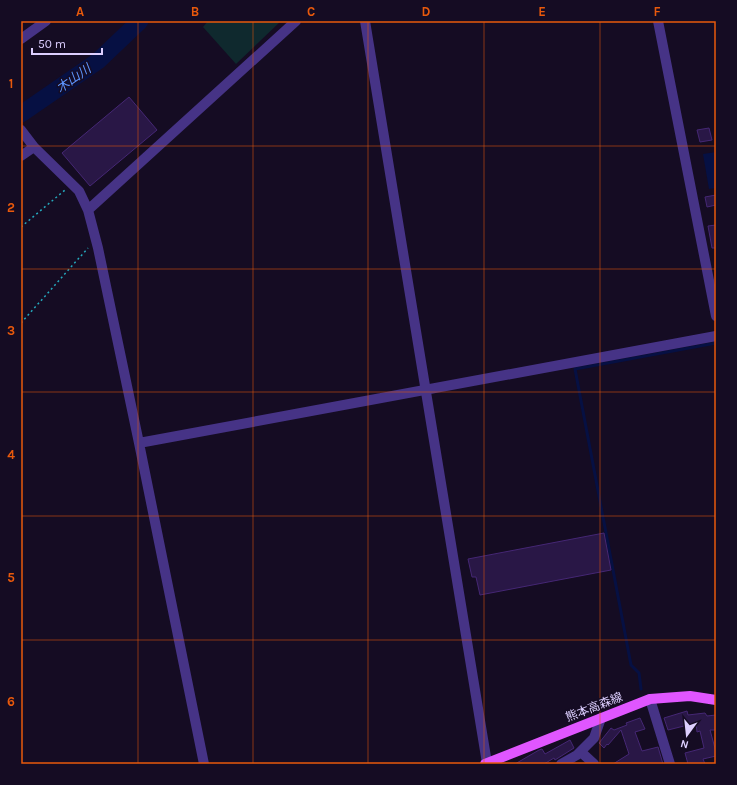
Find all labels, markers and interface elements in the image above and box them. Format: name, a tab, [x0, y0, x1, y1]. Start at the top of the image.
text: A	[76, 4, 84, 19]
text: B	[191, 4, 199, 19]
text: C	[307, 4, 315, 19]
text: D	[422, 4, 431, 19]
text: E	[538, 4, 546, 19]
text: F	[653, 4, 661, 19]
scale bar	[32, 30, 102, 56]
text: 50 m	[38, 37, 66, 51]
water label: 木山川	[53, 60, 95, 96]
text: 1	[9, 76, 13, 91]
text: 2	[7, 200, 15, 215]
text: 3	[7, 323, 15, 338]
text: 4	[7, 447, 15, 462]
text: 5	[7, 570, 15, 585]
street label: 熊本高森線	[563, 690, 625, 724]
text: 6	[7, 694, 15, 709]
north arrow	[667, 715, 707, 755]
text: N	[679, 737, 690, 751]

